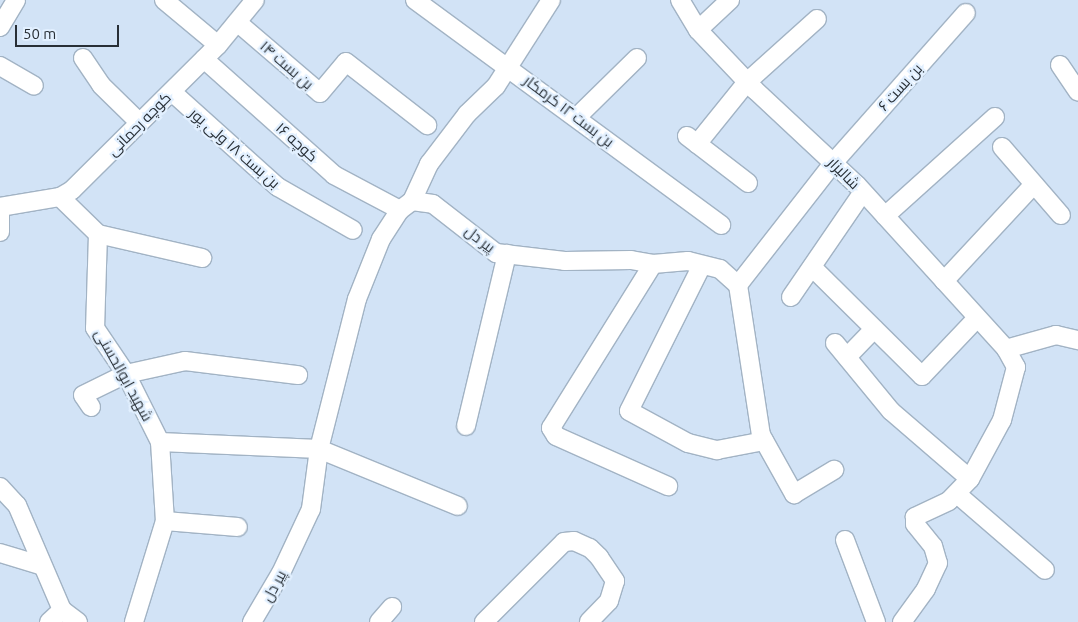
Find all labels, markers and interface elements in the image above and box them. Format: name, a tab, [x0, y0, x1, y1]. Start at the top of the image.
scale bar	[18, 15, 121, 47]
text: 50 m	[23, 25, 56, 42]
street label: بن بست ۱۴	[257, 37, 317, 93]
street label: بن بست ۶	[874, 60, 926, 114]
street label: بن بست ۱۲ کرمکار	[520, 71, 618, 151]
street label: کوچه رحمانی	[103, 88, 175, 160]
street label: بن بست ۱۸ ولی پور	[186, 104, 284, 192]
street label: کوچه ۱۶	[272, 118, 322, 166]
street label: شالیزار	[824, 153, 864, 193]
street label: پیر دل	[461, 222, 499, 256]
street label: شهید ابوالحسنی	[91, 326, 157, 424]
street label: پیر دل	[258, 567, 290, 605]

